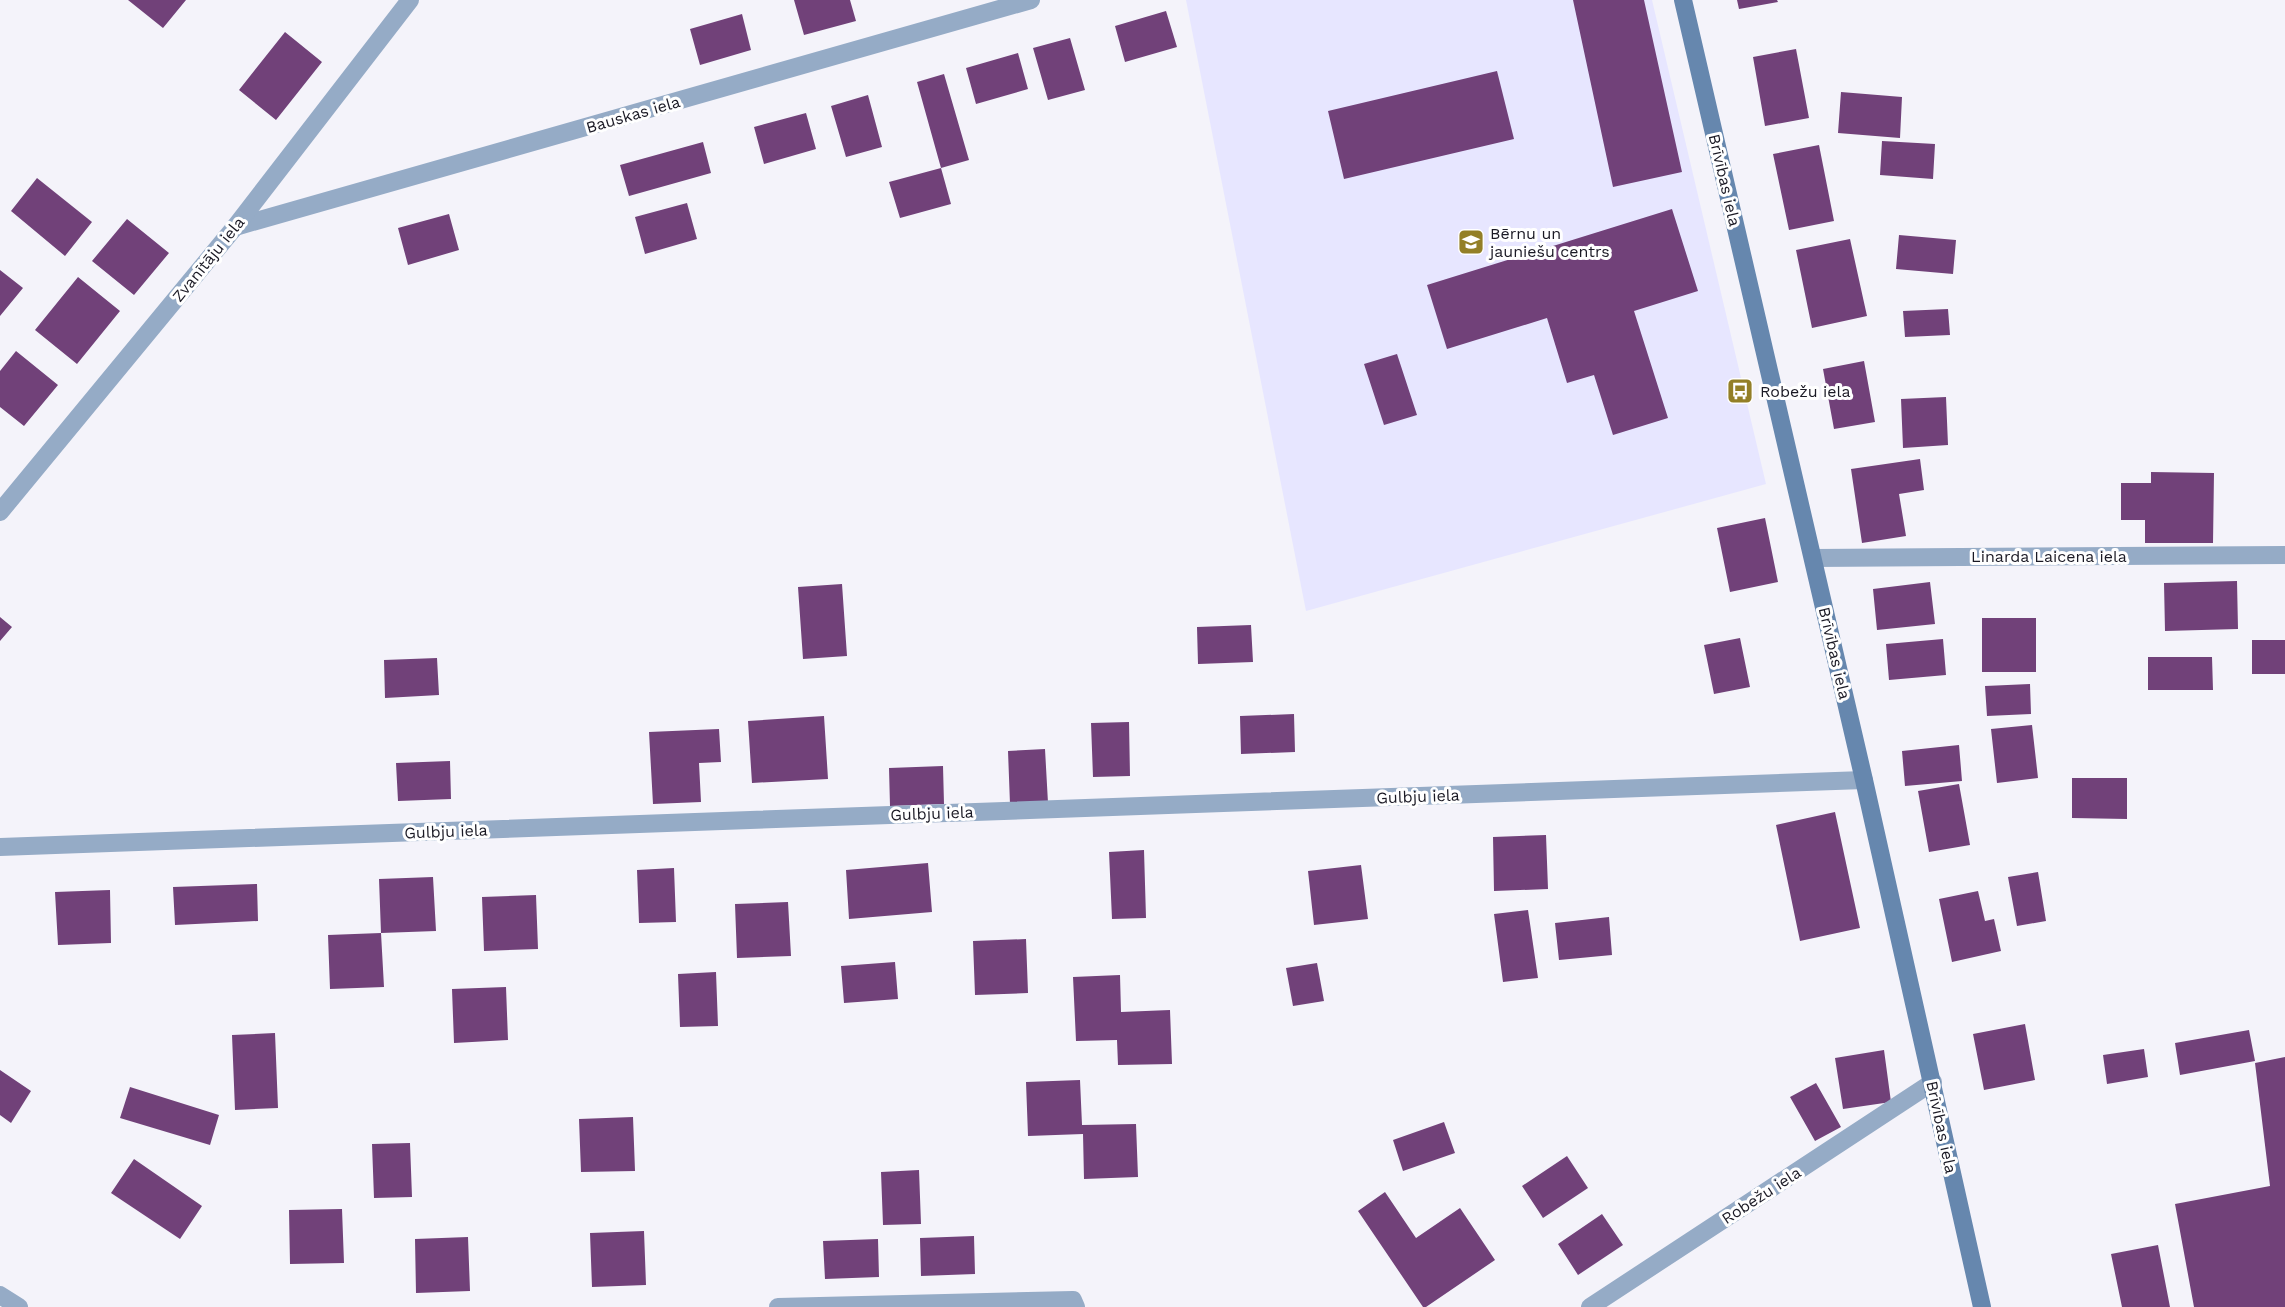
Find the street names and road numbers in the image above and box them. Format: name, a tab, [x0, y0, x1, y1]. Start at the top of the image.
street label: Bauskas iela	[584, 92, 682, 137]
street label: Brīvības iela	[1705, 132, 1744, 228]
street label: Zvanītāju iela	[168, 213, 248, 306]
street label: Linarda Laicena iela	[1971, 547, 2127, 566]
street label: Brīvības iela	[1815, 605, 1854, 701]
street label: Gulbju iela	[1376, 786, 1460, 807]
street label: Gulbju iela	[890, 803, 974, 824]
street label: Gulbju iela	[404, 821, 488, 842]
street label: Brīvības iela	[1922, 1079, 1961, 1175]
street label: Robežu iela	[1718, 1163, 1804, 1228]

